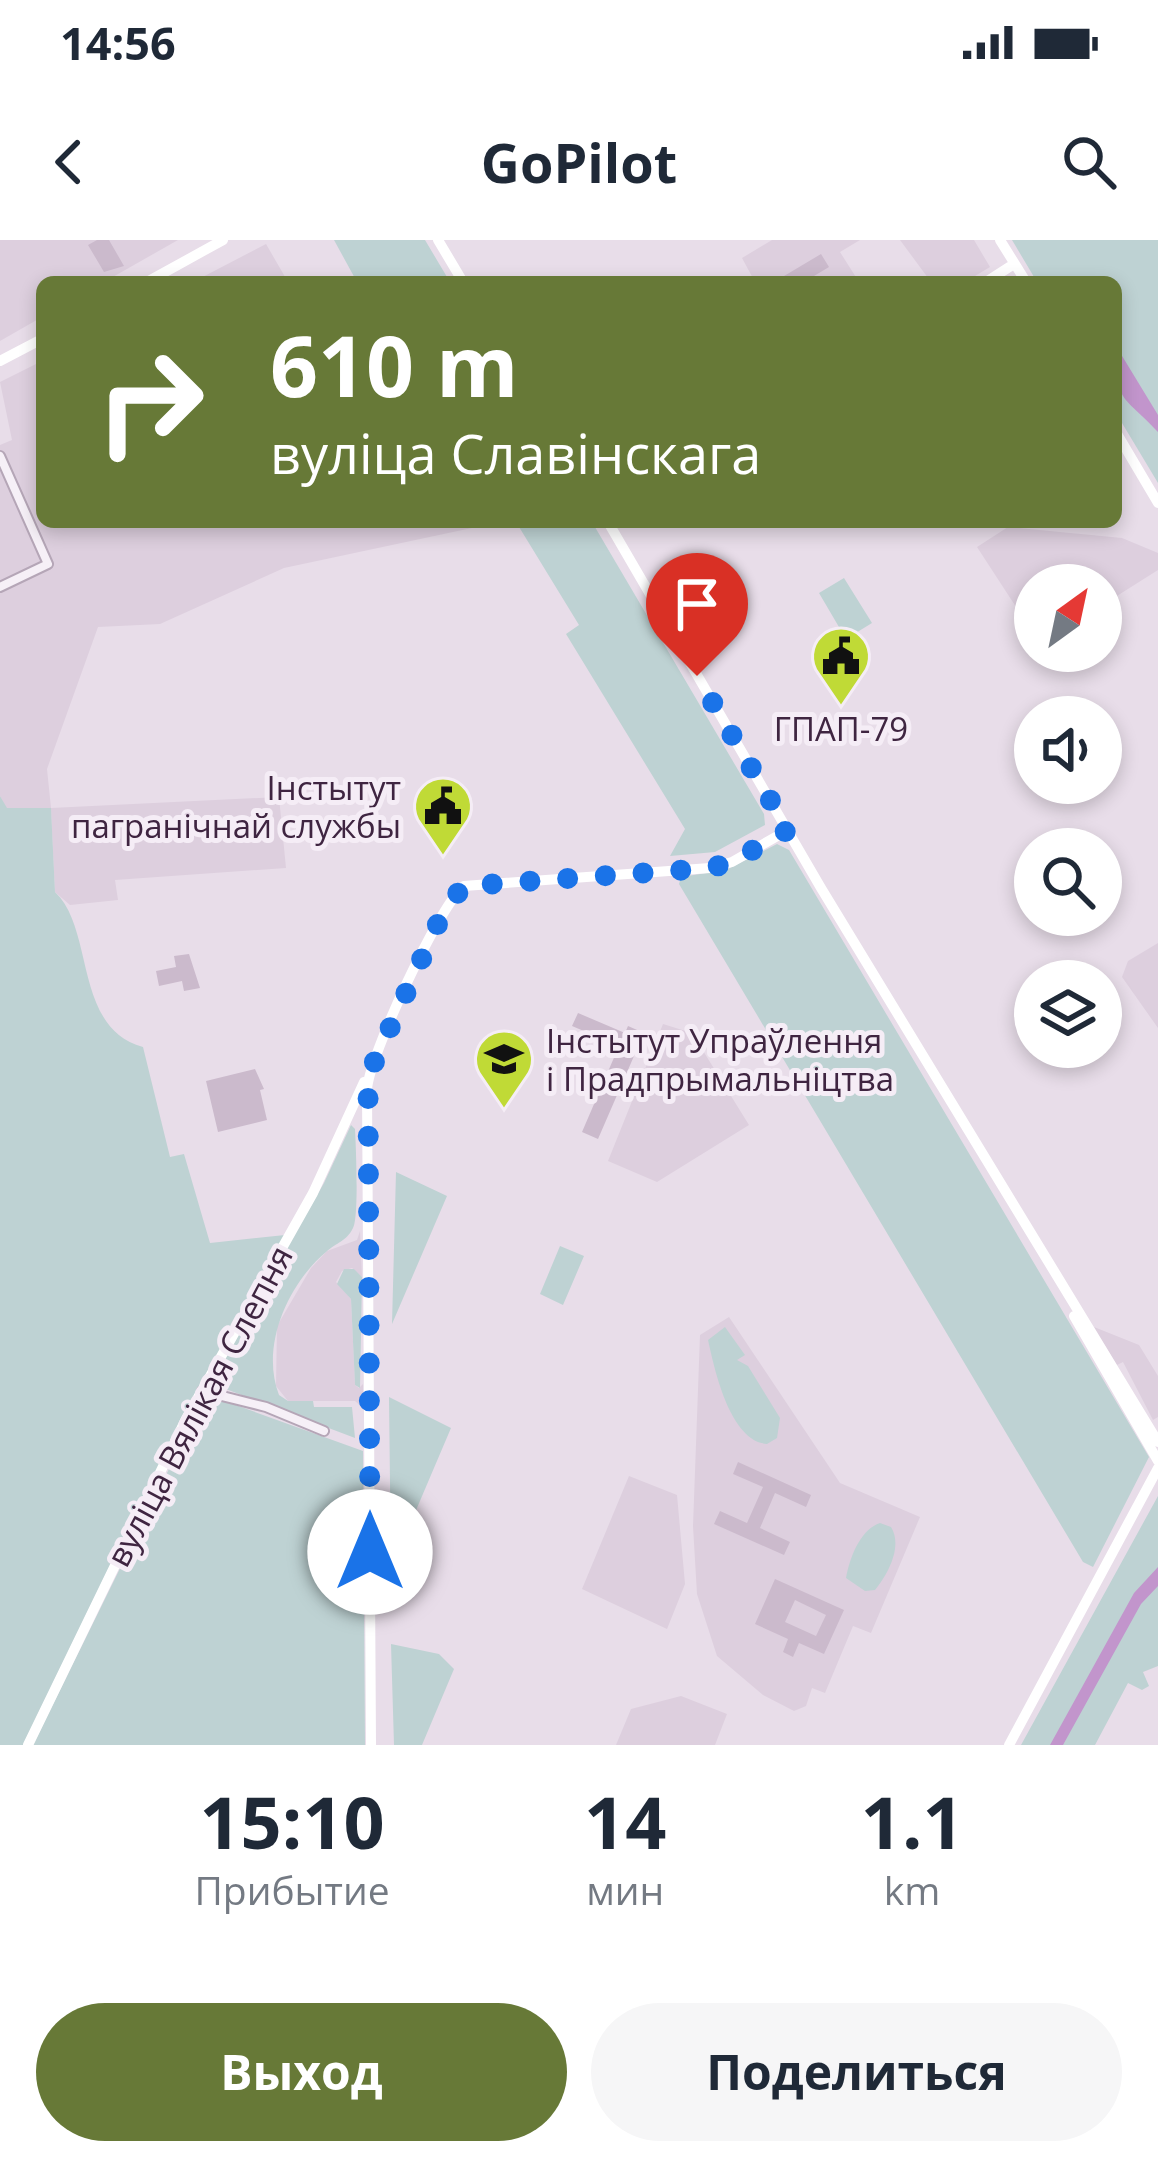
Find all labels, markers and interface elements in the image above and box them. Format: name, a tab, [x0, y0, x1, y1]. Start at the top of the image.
text: 14:56	[60, 12, 176, 73]
text: GoPilot	[481, 125, 677, 199]
icon: back	[36, 129, 102, 195]
icon: search	[1056, 129, 1122, 195]
text: 610 m	[270, 307, 518, 422]
icon: right	[72, 324, 228, 480]
text: вуліца Славінскага	[270, 416, 761, 490]
pin	[646, 553, 748, 676]
north arrow	[1014, 564, 1122, 672]
map controls	[1014, 564, 1122, 1068]
icon: arrive	[664, 571, 730, 637]
public building icon: ГПАП-79	[810, 625, 872, 707]
button: sound	[1014, 696, 1122, 804]
place label: ГПАП-79	[774, 706, 908, 751]
place label: Інстытут пагранічнай службы	[71, 765, 401, 848]
public building icon: Інстытут пагранічнай службы	[412, 775, 474, 857]
button: search	[1014, 828, 1122, 936]
button: layers	[1014, 960, 1122, 1068]
place label: Інстытут Упраўлення і Прадпрымальніцтва	[546, 1018, 894, 1101]
school or university icon: Інстытут Упраўлення і Прадпрымальніцтва	[473, 1028, 535, 1110]
street label: вуліца Вялікая Слепня	[95, 1238, 303, 1574]
position arrow	[307, 1489, 433, 1615]
text: 15:10	[199, 1772, 385, 1870]
text: 14	[584, 1772, 666, 1870]
text: 1.1	[861, 1772, 964, 1870]
text: Прибытие	[194, 1863, 390, 1916]
text: мин	[586, 1863, 664, 1916]
text: km	[884, 1863, 940, 1916]
button: Выход	[36, 2003, 567, 2141]
button: Поделиться	[591, 2003, 1122, 2141]

